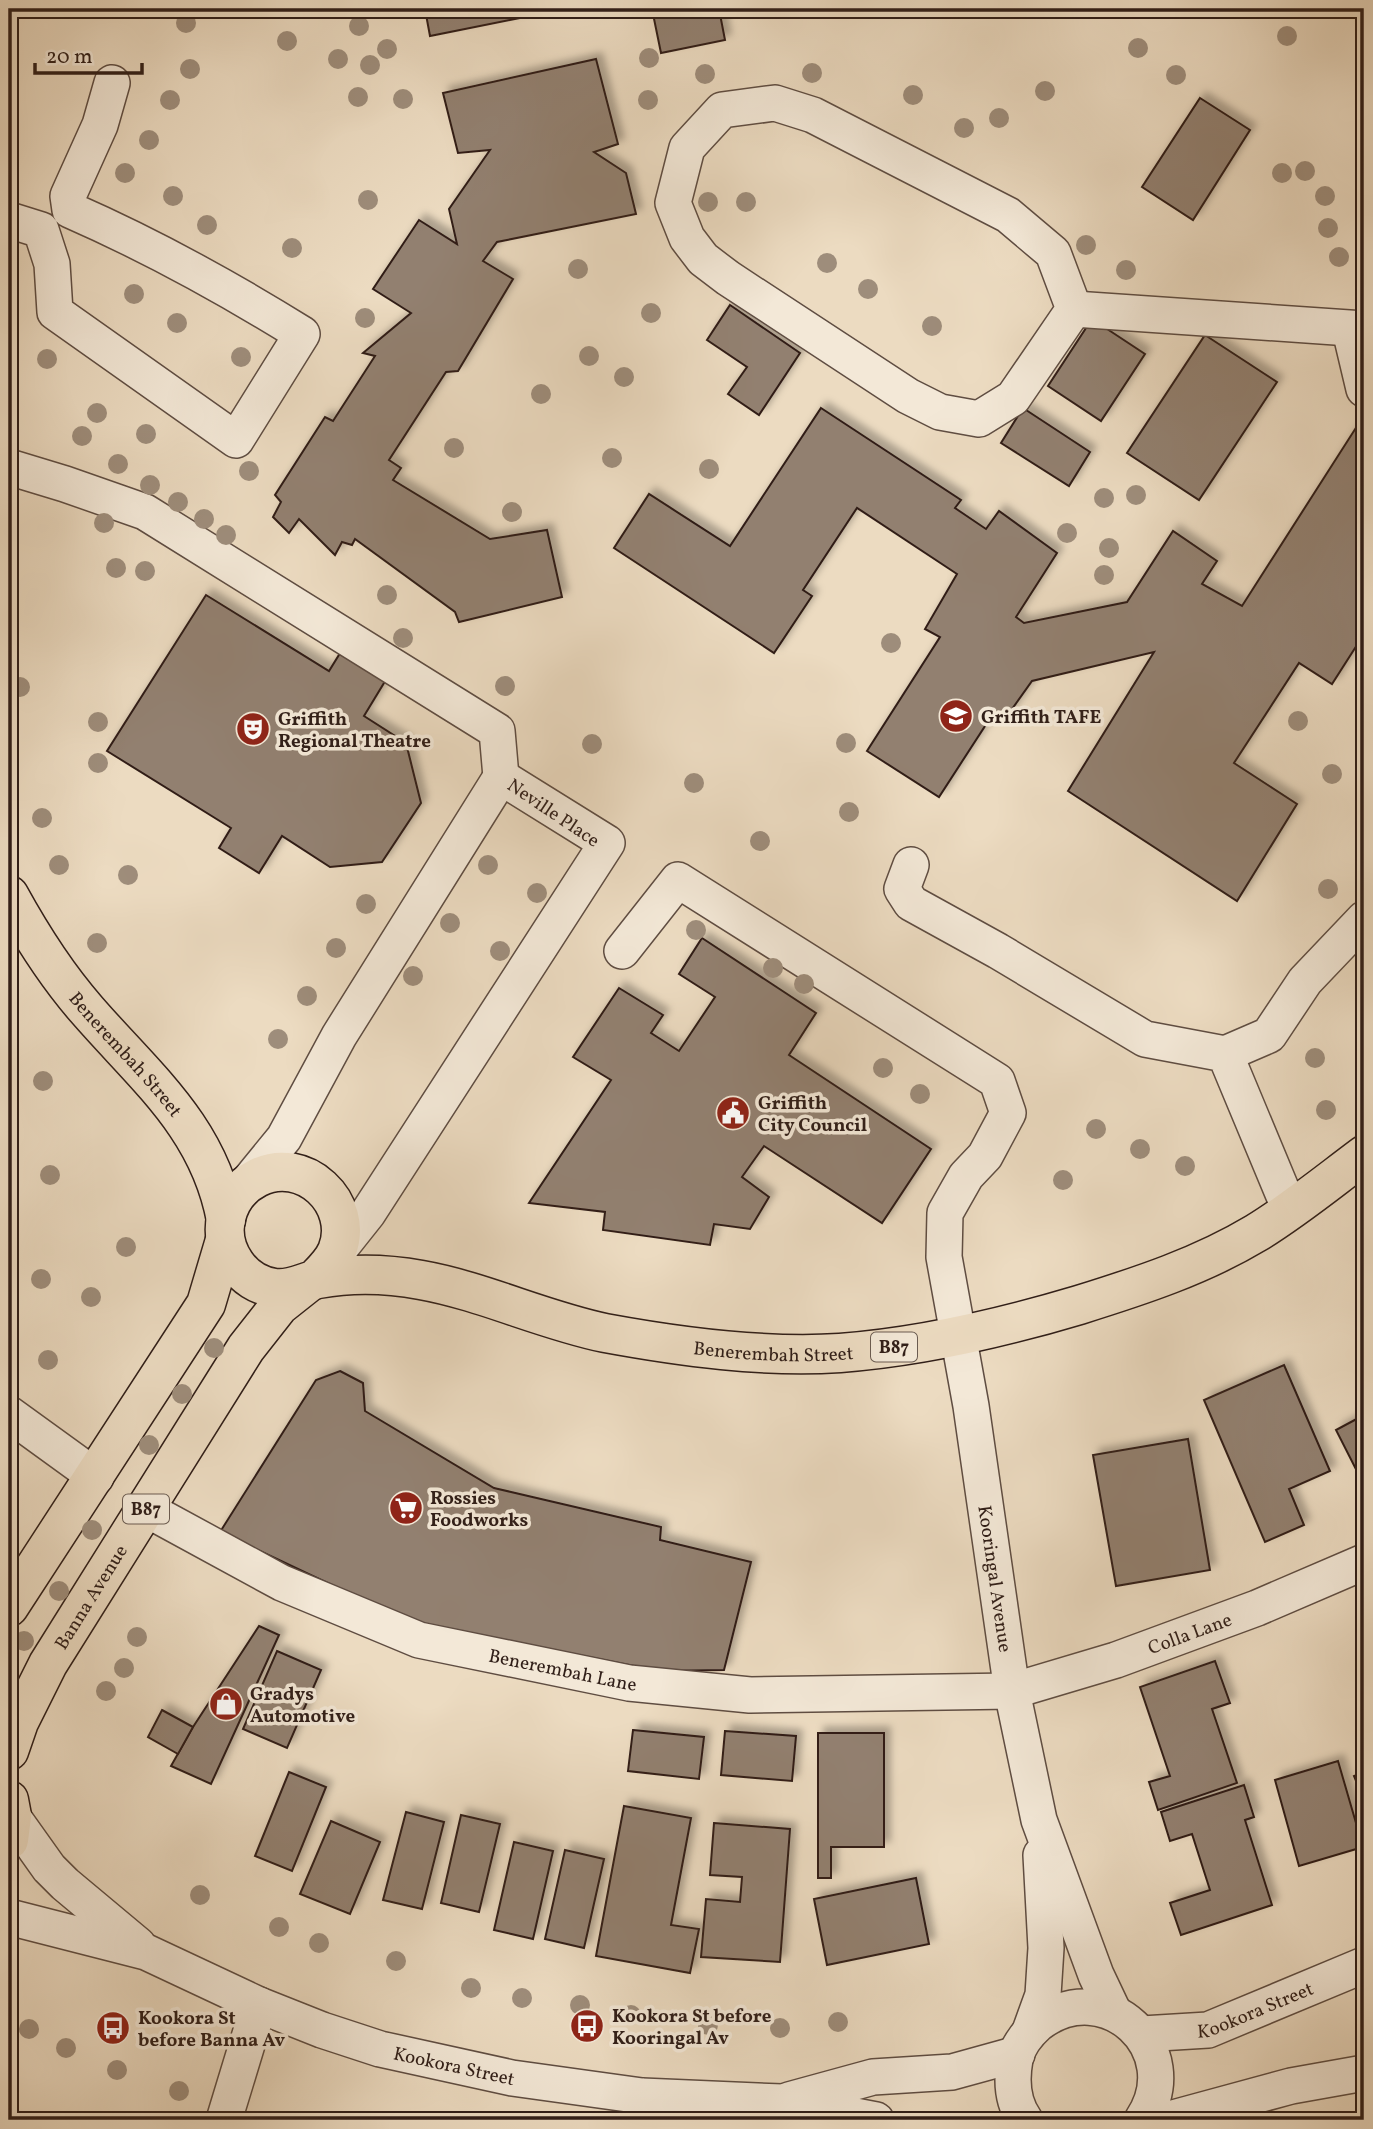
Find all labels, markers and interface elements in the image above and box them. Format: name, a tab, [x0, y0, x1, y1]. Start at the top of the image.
scale bar	[35, 32, 142, 76]
text: 20 m	[46, 43, 92, 72]
school or university icon: Griffith TAFE	[937, 697, 975, 735]
place label: Griffith TAFE	[981, 705, 1102, 731]
place label: Griffith Regional Theatre	[278, 707, 431, 755]
theatre icon: Griffith Regional Theatre	[234, 710, 272, 748]
street label: Neville Place	[501, 773, 604, 854]
street label: Benerembah Street	[62, 987, 188, 1123]
place label: Griffith City Council	[758, 1091, 867, 1139]
public building icon: Griffith City Council	[714, 1094, 752, 1132]
road number: B87	[871, 1332, 917, 1362]
street label: Benerembah Street	[692, 1336, 855, 1369]
place label: Rossies Foodworks	[430, 1486, 529, 1534]
supermarket icon: Rossies Foodworks	[387, 1489, 425, 1527]
road number: B87	[123, 1494, 169, 1524]
street label: Kooringal Avenue	[970, 1504, 1017, 1654]
street label: Banna Avenue	[49, 1540, 135, 1655]
street label: Colla Lane	[1145, 1607, 1236, 1662]
street label: Benerembah Lane	[486, 1644, 638, 1699]
place label: Gradys Automotive	[250, 1682, 355, 1730]
shop icon: Gradys Automotive	[207, 1685, 245, 1723]
street label: Kookora Street	[1197, 1976, 1318, 2046]
place label: Kookora St before Kooringal Av	[612, 2004, 772, 2052]
place label: Kookora St before Banna Av	[138, 2006, 285, 2054]
bus stop icon: Kookora St before Kooringal Av	[568, 2007, 606, 2045]
bus stop icon: Kookora St before Banna Av	[94, 2009, 132, 2047]
street label: Kookora Street	[391, 2041, 517, 2093]

